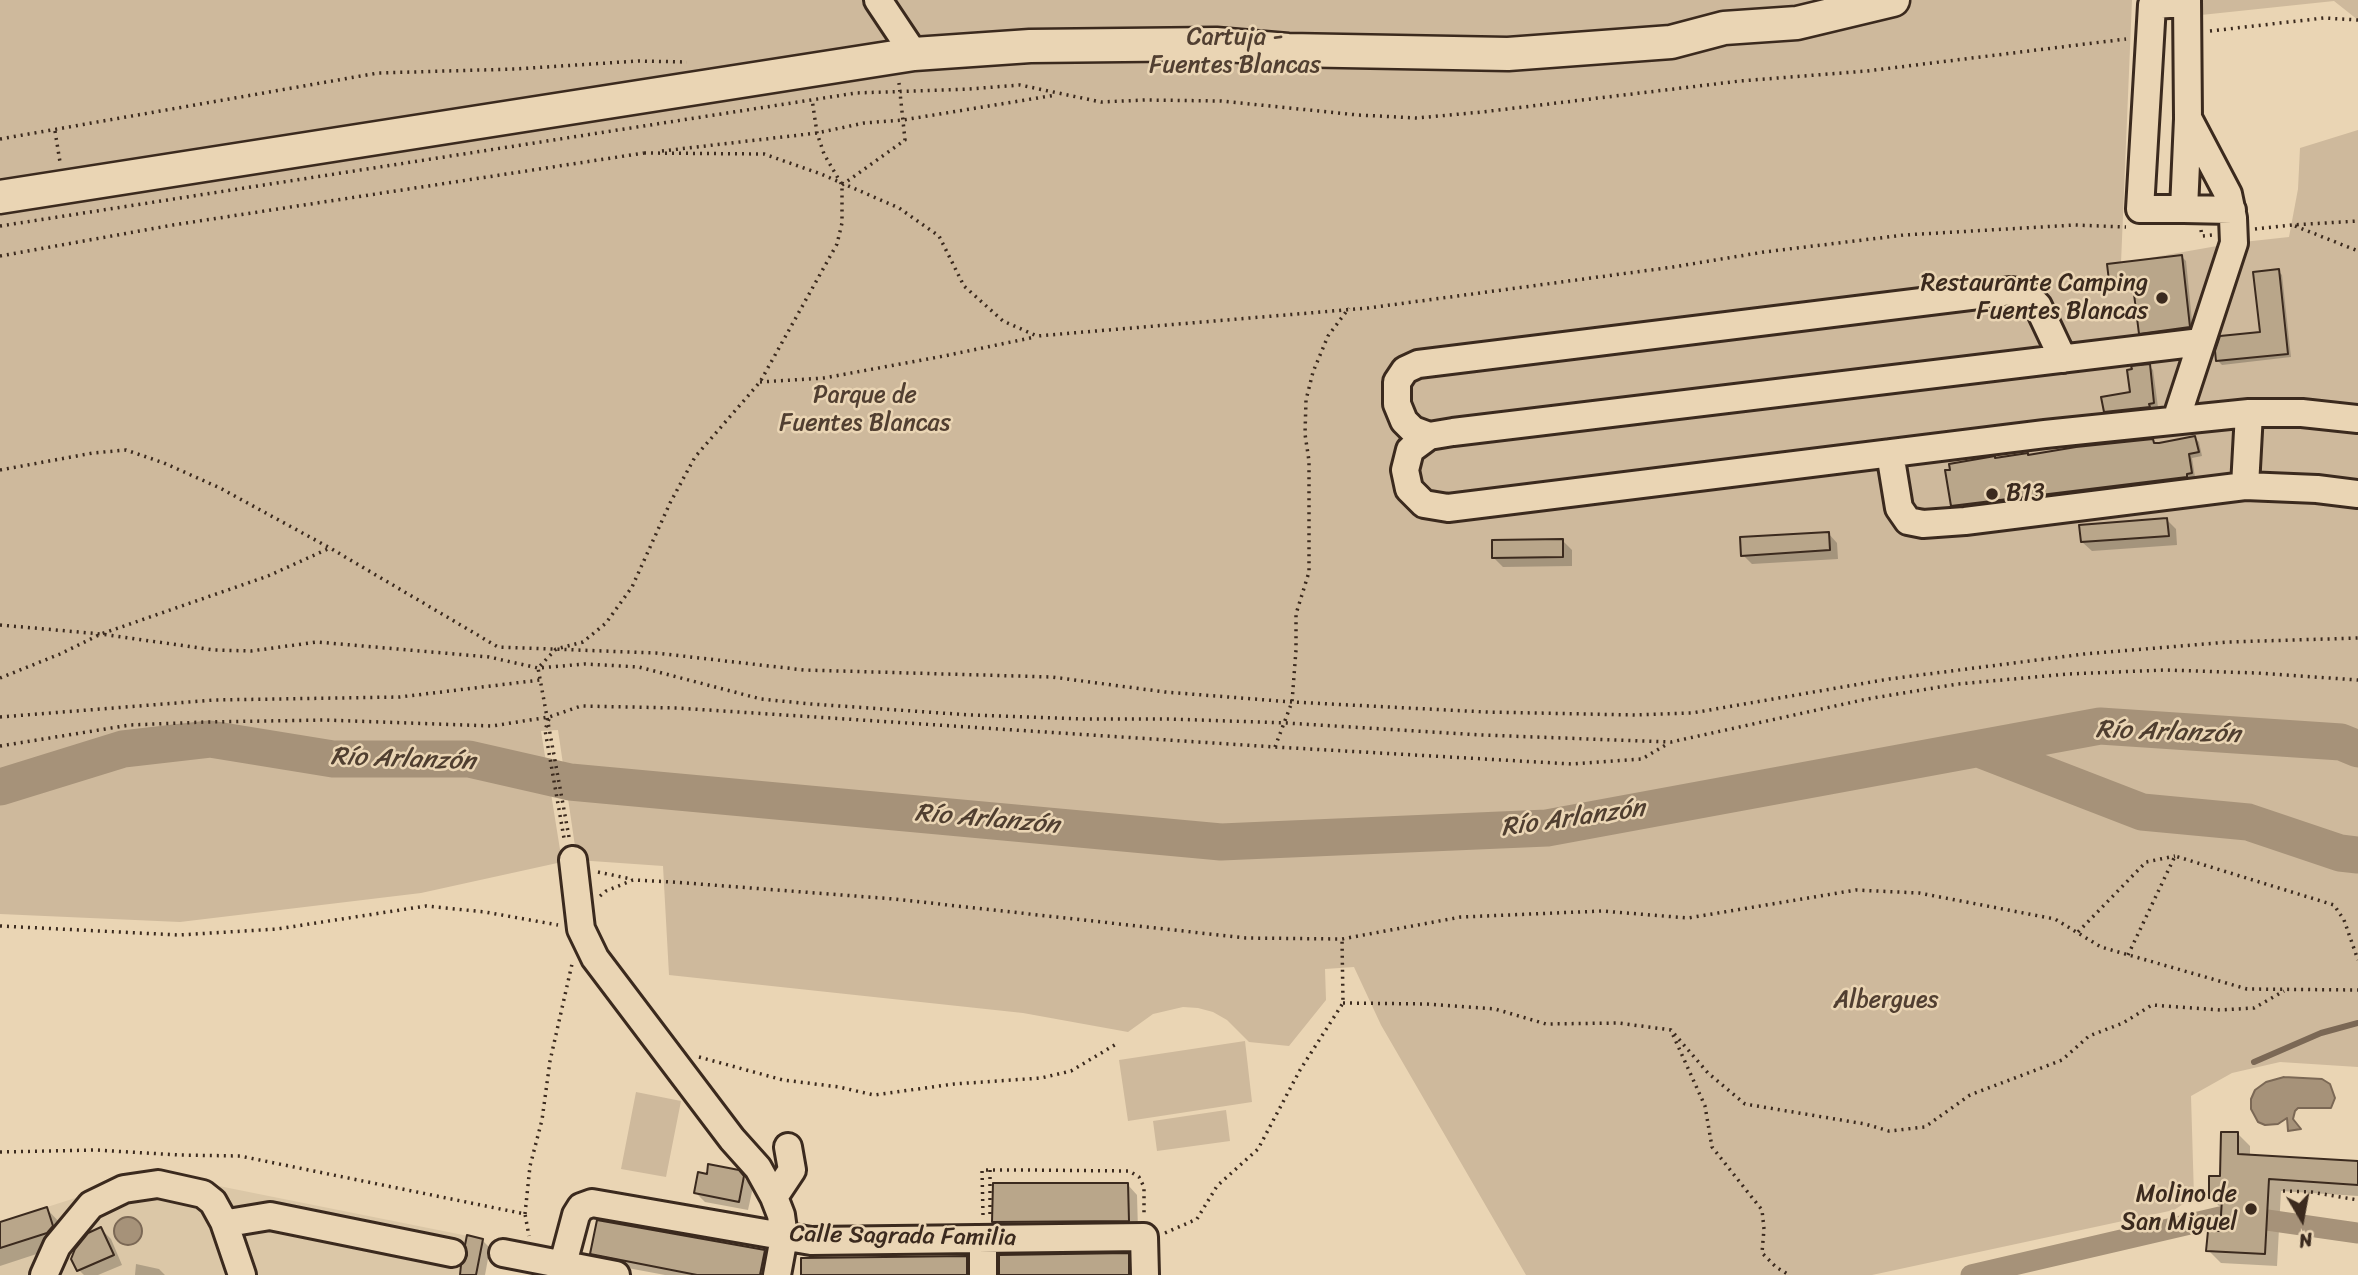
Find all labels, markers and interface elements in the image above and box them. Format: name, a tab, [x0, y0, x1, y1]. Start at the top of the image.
park label: Cartuja - Fuentes Blancas	[1149, 24, 1321, 80]
place label: Restaurante Camping Fuentes Blancas	[1921, 270, 2148, 326]
marker: Restaurante Camping Fuentes Blancas	[2154, 290, 2170, 306]
park label: Parque de Fuentes Blancas	[779, 382, 951, 438]
place label: B13	[2006, 480, 2045, 508]
marker: B13	[1984, 486, 2000, 502]
water label: Río Arlanzón	[2095, 715, 2241, 751]
water label: Río Arlanzón	[330, 742, 476, 778]
water label: Río Arlanzón	[1499, 793, 1647, 845]
water label: Río Arlanzón	[914, 798, 1060, 842]
park label: Albergues	[1833, 987, 1939, 1015]
place label: Molino de San Miguel	[2121, 1181, 2237, 1237]
north arrow	[2267, 1184, 2337, 1254]
marker: Molino de San Miguel	[2243, 1201, 2259, 1217]
street label: Calle Sagrada Familia	[789, 1221, 1017, 1253]
text: N	[2296, 1223, 2315, 1258]

